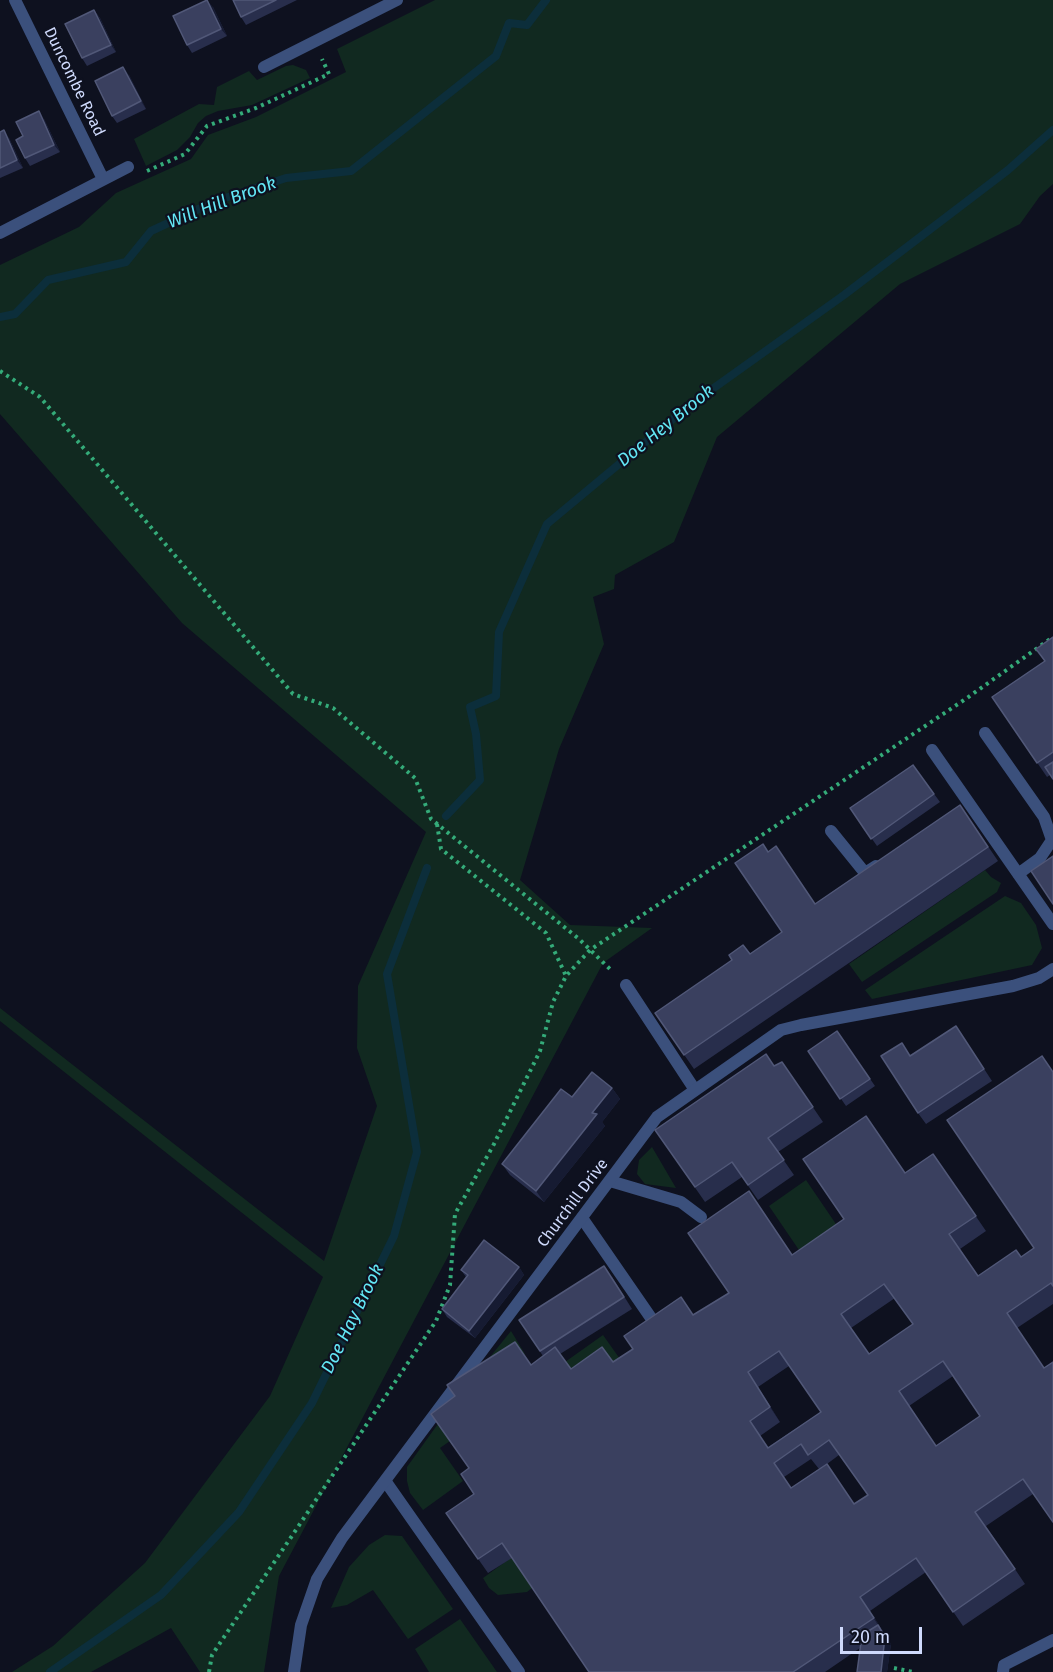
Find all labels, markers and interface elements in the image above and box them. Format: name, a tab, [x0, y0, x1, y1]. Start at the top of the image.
street label: Duncombe Road	[39, 24, 109, 140]
water label: Will Hill Brook	[165, 172, 279, 234]
water label: Doe Hey Brook	[613, 380, 719, 472]
street label: Churchill Drive	[533, 1155, 613, 1251]
water label: Doe Hay Brook	[317, 1261, 389, 1377]
scale bar	[843, 1615, 926, 1653]
text: 20 m	[851, 1626, 890, 1648]

